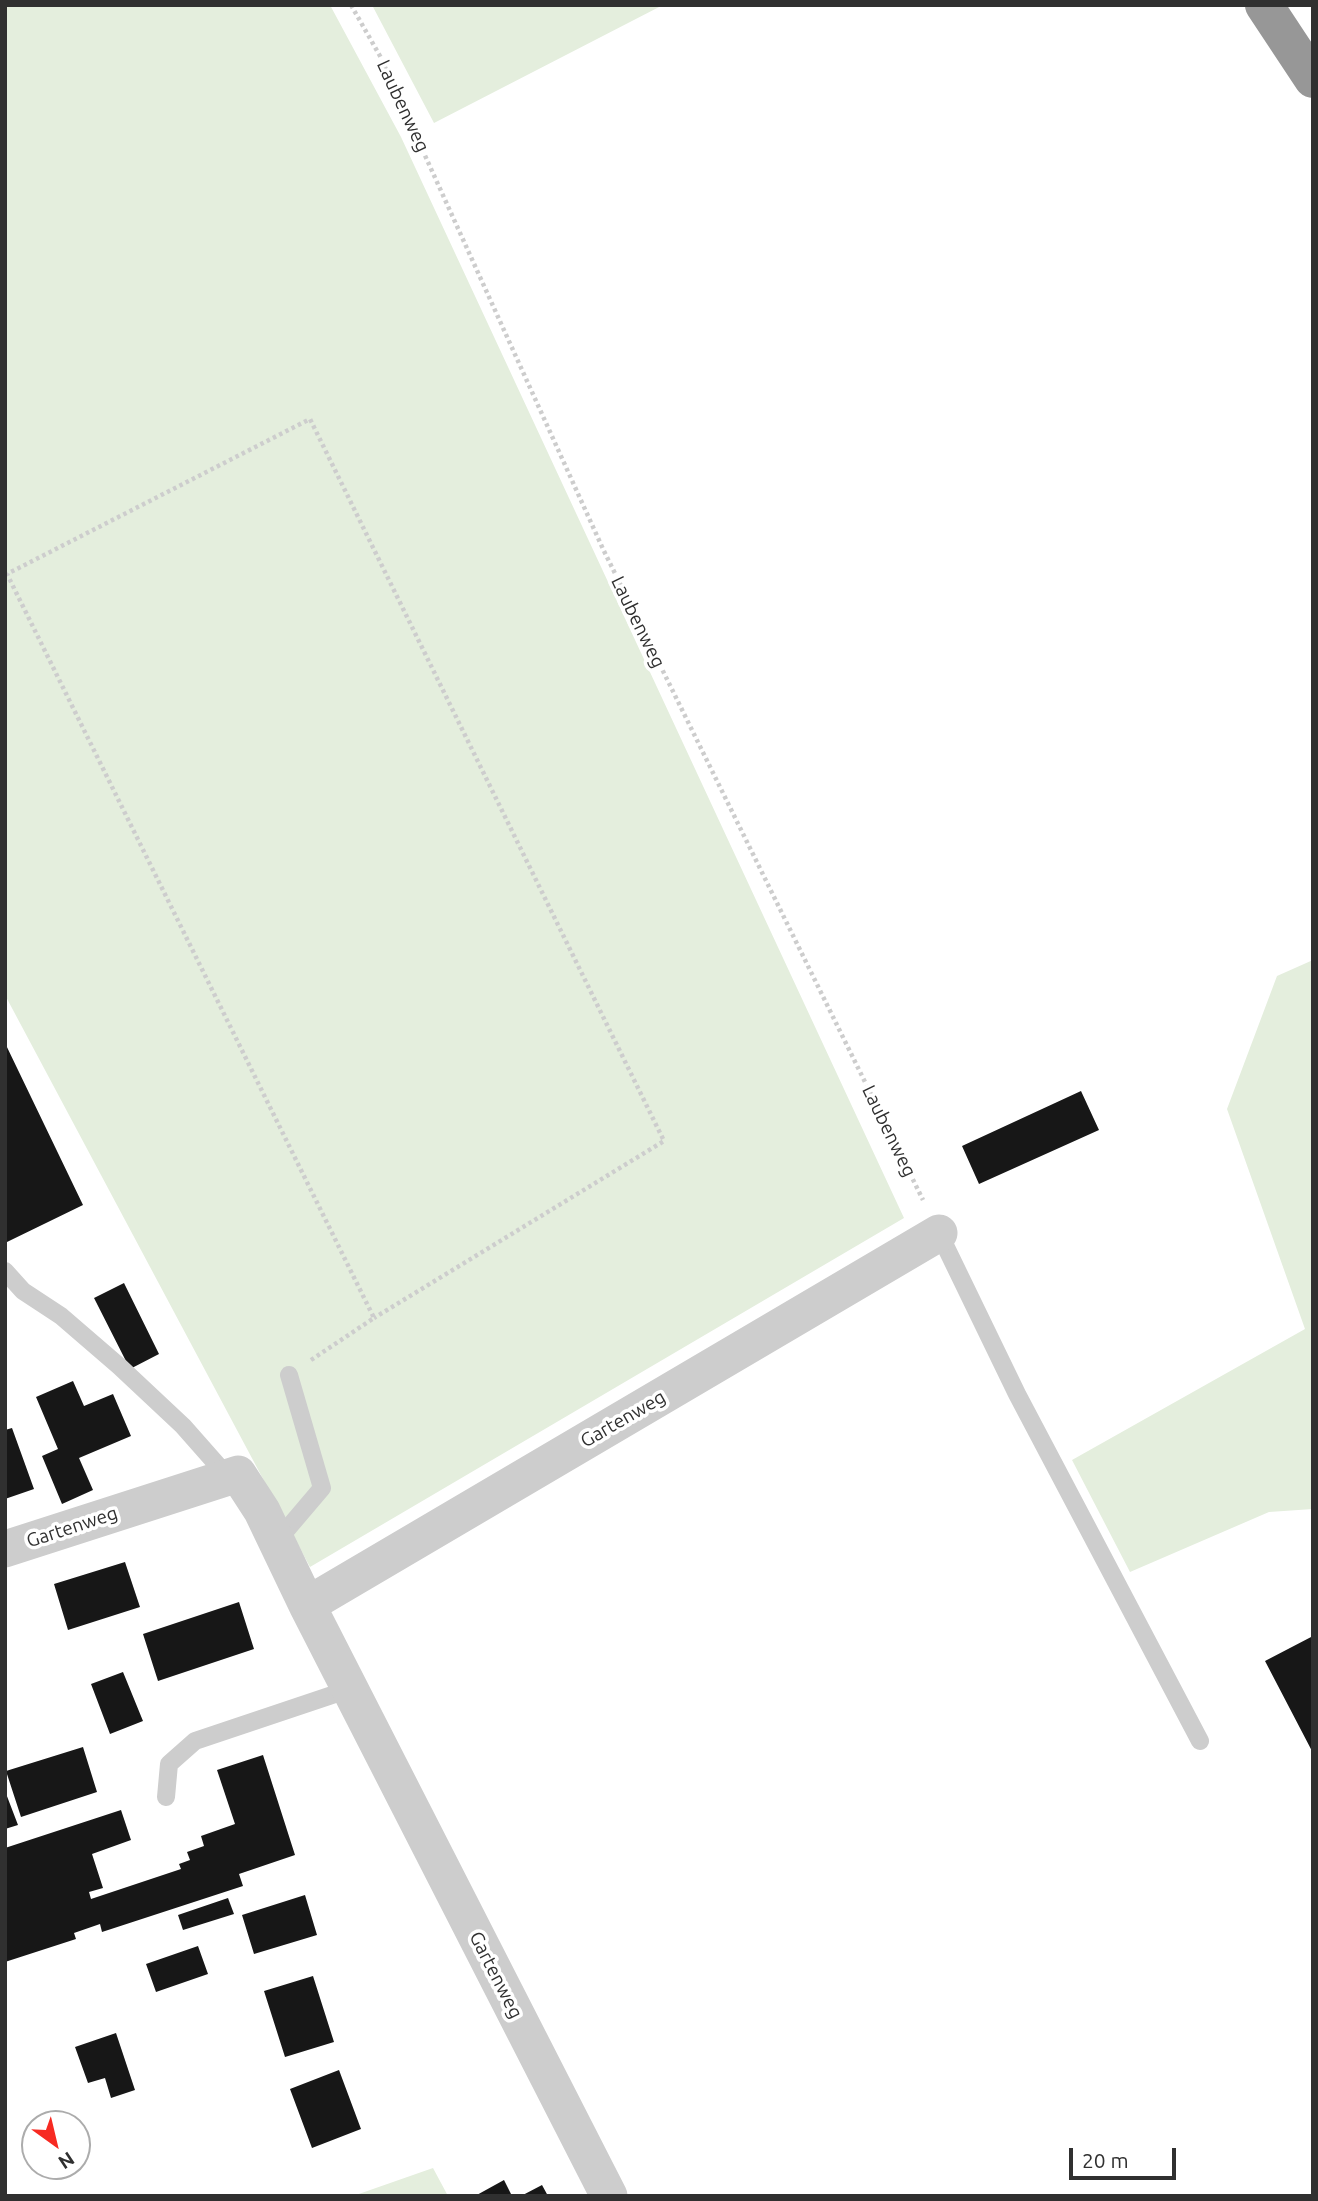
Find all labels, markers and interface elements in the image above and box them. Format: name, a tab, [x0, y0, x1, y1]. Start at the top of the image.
street label: Laubenweg	[372, 56, 434, 156]
street label: Laubenweg	[606, 573, 670, 671]
street label: Laubenweg	[857, 1082, 921, 1180]
street label: Gartenweg	[576, 1386, 670, 1452]
street label: Gartenweg	[24, 1502, 120, 1552]
street label: Gartenweg	[464, 1928, 528, 2022]
north arrow	[21, 2110, 91, 2180]
scale bar	[1073, 2134, 1180, 2178]
text: N	[55, 2148, 79, 2174]
text: 20 m	[1082, 2148, 1129, 2172]

